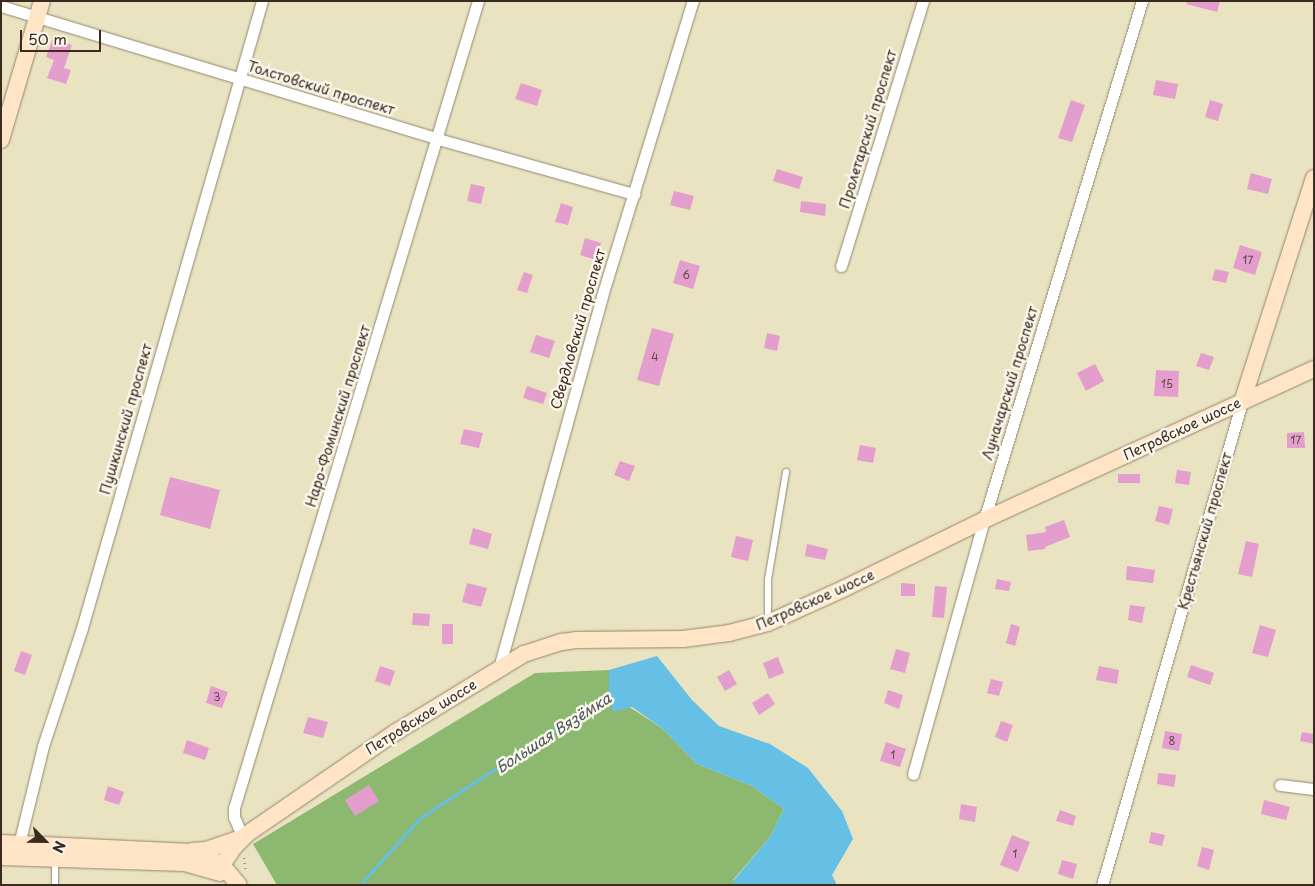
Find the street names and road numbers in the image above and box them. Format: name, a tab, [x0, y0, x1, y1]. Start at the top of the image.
street label: Пролетарский проспект	[836, 47, 900, 211]
street label: Толстовский проспект	[245, 58, 397, 118]
street label: Свердловский проспект	[547, 247, 609, 411]
street label: Луначарский проспект	[979, 304, 1041, 462]
street label: Наро-Фоминский проспект	[302, 323, 374, 509]
street label: Пушкинский проспект	[96, 341, 156, 497]
street label: Петровское шоссе	[1121, 394, 1243, 464]
street label: Крестьянский проспект	[1174, 450, 1236, 612]
street label: Петровское шоссе	[753, 566, 877, 634]
street label: Петровское шоссе	[362, 676, 480, 758]

